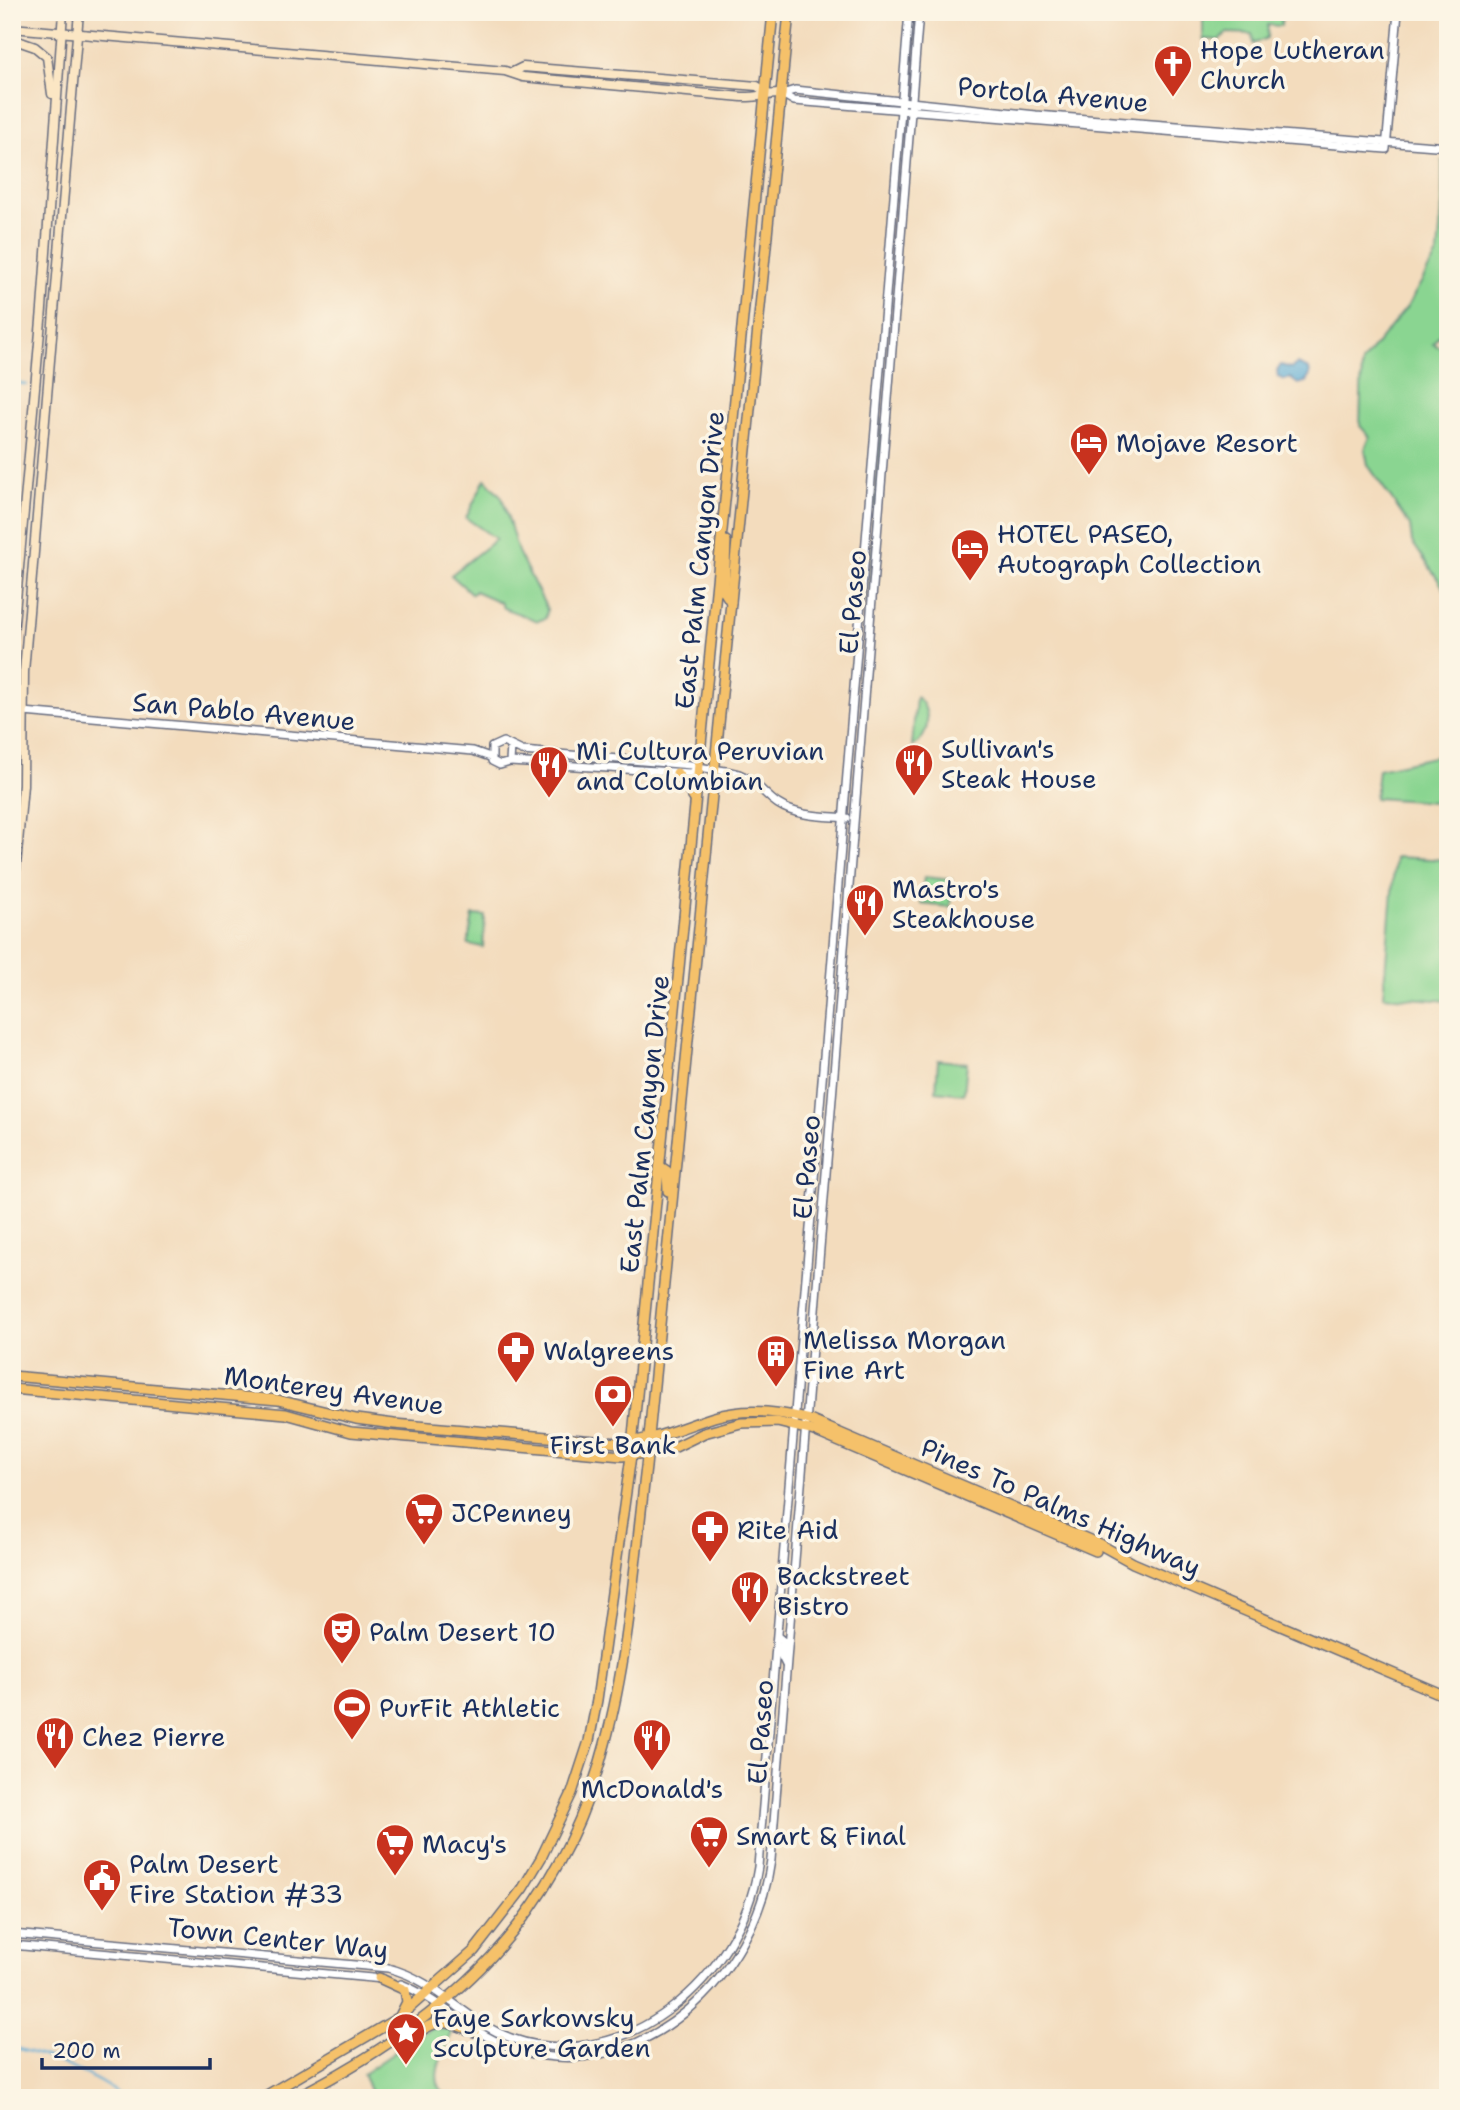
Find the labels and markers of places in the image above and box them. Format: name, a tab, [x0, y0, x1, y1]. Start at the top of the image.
place label: Hope Lutheran Church	[1200, 32, 1385, 97]
church icon: Hope Lutheran Church	[1152, 43, 1194, 98]
hotel icon: Mojave Resort	[1068, 421, 1110, 476]
place label: Mojave Resort	[1116, 425, 1298, 460]
place label: HOTEL PASEO, Autograph Collection	[997, 516, 1262, 581]
hotel icon: HOTEL PASEO, Autograph Collection	[949, 527, 991, 582]
place label: Sullivan's Steak House	[941, 731, 1097, 796]
place label: Mi Cultura Peruvian and Columbian	[576, 733, 824, 798]
restaurant icon: Sullivan's Steak House	[893, 742, 935, 797]
restaurant icon: Mi Cultura Peruvian and Columbian	[528, 744, 570, 799]
place label: Mastro's Steakhouse	[892, 871, 1035, 936]
restaurant icon: Mastro's Steakhouse	[844, 882, 886, 937]
place label: Melissa Morgan Fine Art	[803, 1322, 1006, 1387]
pharmacy icon: Walgreens	[495, 1329, 537, 1384]
place label: Walgreens	[543, 1333, 674, 1368]
building icon: Melissa Morgan Fine Art	[755, 1333, 797, 1388]
bank icon: First Bank	[592, 1373, 634, 1428]
place label: First Bank	[549, 1427, 677, 1462]
supermarket icon: JCPenney	[403, 1491, 445, 1546]
place label: JCPenney	[451, 1495, 572, 1530]
pharmacy icon: Rite Aid	[689, 1508, 731, 1563]
place label: Rite Aid	[737, 1512, 838, 1547]
place label: Backstreet Bistro	[777, 1558, 910, 1623]
restaurant icon: Backstreet Bistro	[729, 1569, 771, 1624]
theatre icon: Palm Desert 10	[321, 1610, 363, 1665]
place label: Palm Desert 10	[369, 1614, 556, 1649]
sports icon: PurFit Athletic	[331, 1686, 373, 1741]
place label: PurFit Athletic	[379, 1690, 560, 1725]
restaurant icon: Chez Pierre	[34, 1715, 76, 1770]
restaurant icon: McDonald's	[631, 1717, 673, 1772]
place label: Chez Pierre	[82, 1719, 225, 1754]
place label: McDonald's	[581, 1771, 723, 1806]
supermarket icon: Smart & Final	[688, 1814, 730, 1869]
place label: Smart & Final	[736, 1818, 906, 1853]
supermarket icon: Macy's	[374, 1822, 416, 1877]
place label: Macy's	[422, 1826, 507, 1861]
place label: Palm Desert Fire Station #33	[129, 1846, 343, 1911]
public building icon: Palm Desert Fire Station #33	[81, 1857, 123, 1912]
place label: Faye Sarkowsky Sculpture Garden	[433, 2000, 650, 2065]
place icon: Faye Sarkowsky Sculpture Garden	[385, 2011, 427, 2066]

